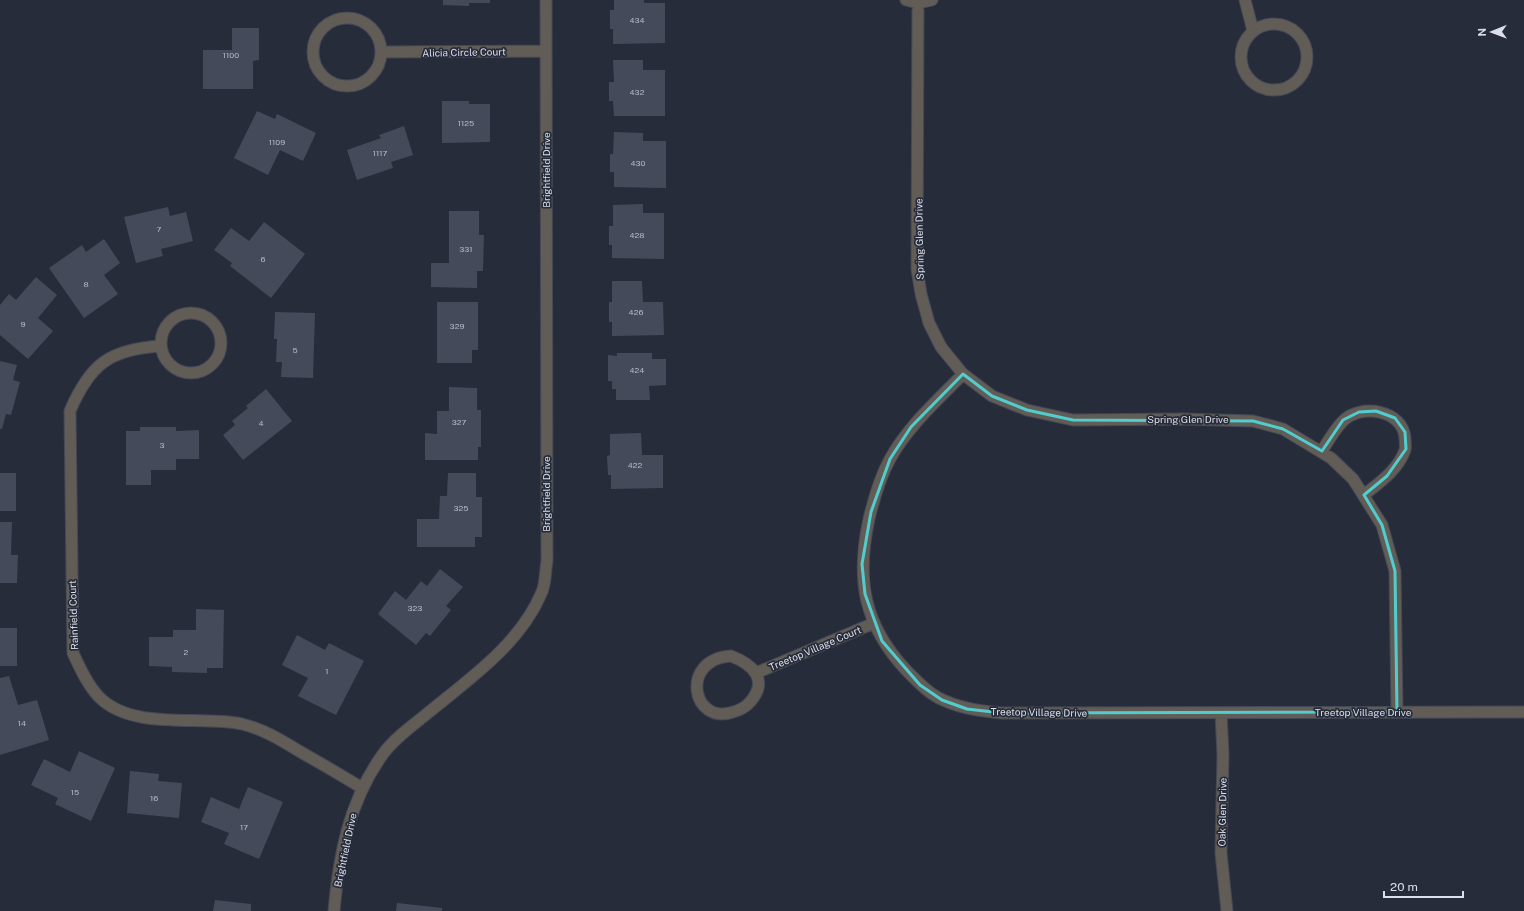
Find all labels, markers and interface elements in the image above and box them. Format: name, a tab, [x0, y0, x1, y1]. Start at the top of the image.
north arrow	[1472, 12, 1512, 52]
house number: 434	[629, 15, 645, 25]
text: N	[1476, 28, 1488, 37]
street label: Alicia Circle Court	[422, 45, 506, 59]
house number: 1100	[223, 50, 239, 60]
house number: 432	[630, 87, 645, 97]
house number: 1125	[458, 118, 474, 128]
street label: Brightfield Drive	[540, 132, 552, 208]
house number: 1109	[269, 137, 285, 147]
house number: 1117	[373, 148, 387, 158]
house number: 430	[631, 158, 646, 168]
street label: Spring Glen Drive	[912, 198, 926, 280]
house number: 7	[157, 224, 162, 234]
house number: 428	[630, 230, 644, 240]
house number: 331	[459, 244, 473, 254]
house number: 6	[261, 254, 266, 264]
house number: 8	[83, 279, 89, 289]
house number: 426	[629, 307, 643, 317]
house number: 9	[21, 319, 26, 329]
house number: 329	[450, 321, 464, 331]
house number: 5	[292, 345, 298, 355]
house number: 424	[630, 365, 644, 375]
street label: Spring Glen Drive	[1147, 413, 1229, 425]
house number: 327	[452, 417, 466, 427]
house number: 4	[258, 418, 264, 428]
house number: 3	[159, 440, 165, 450]
street label: Brightfield Drive	[540, 456, 552, 532]
house number: 422	[628, 460, 643, 470]
house number: 325	[454, 503, 468, 513]
street label: Rainfield Court	[66, 580, 80, 650]
house number: 323	[408, 603, 422, 613]
street label: Treetop Village Court	[767, 623, 863, 673]
house number: 2	[184, 647, 189, 657]
house number: 1	[325, 666, 329, 676]
street label: Treetop Village Drive	[991, 705, 1088, 719]
street label: Treetop Village Drive	[1315, 706, 1412, 718]
house number: 14	[18, 718, 26, 728]
street label: Oak Glen Drive	[1215, 777, 1229, 846]
house number: 15	[71, 787, 79, 797]
house number: 16	[150, 793, 158, 803]
street label: Brightfield Drive	[331, 812, 359, 888]
house number: 17	[240, 822, 248, 832]
scale bar	[1384, 873, 1463, 899]
text: 20 m	[1390, 880, 1418, 894]

